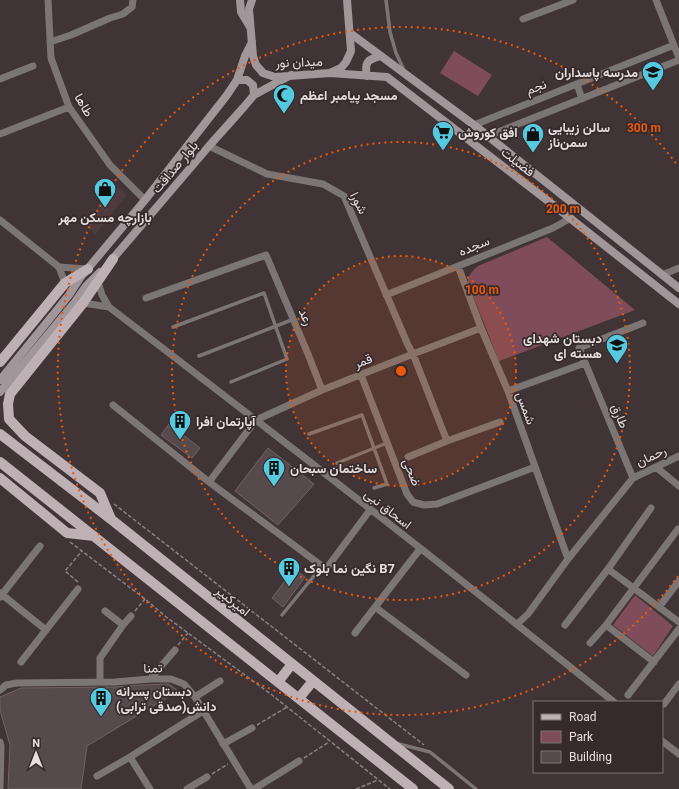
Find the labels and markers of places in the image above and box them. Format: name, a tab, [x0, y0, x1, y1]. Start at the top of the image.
school or university icon: مدرسه پاسداران	[640, 59, 666, 92]
place label: مدرسه پاسداران	[555, 65, 638, 82]
mosque icon: مسجد پیامبر اعظم	[271, 82, 297, 115]
place label: مسجد پیامبر اعظم	[300, 88, 397, 105]
supermarket icon: افق کوروش	[430, 119, 456, 152]
place label: سالن زیبایی سمن‌ناز	[547, 120, 610, 151]
shop icon: سالن زیبایی سمن‌ناز	[520, 121, 546, 154]
place label: افق کوروش	[458, 125, 518, 141]
shop icon: بازارچه مسکن مهر	[92, 176, 118, 209]
place label: بازارچه مسکن مهر	[57, 210, 152, 227]
place label: دبستان شهدای هسته ای	[523, 331, 602, 361]
school or university icon: دبستان شهدای هسته ای	[604, 332, 630, 365]
centre of rings	[394, 364, 408, 378]
building icon: آپارتمان افرا	[167, 408, 193, 441]
place label: آپارتمان افرا	[196, 414, 257, 431]
building icon: ساختمان سبحان	[261, 455, 287, 488]
place label: ساختمان سبحان	[290, 461, 377, 476]
building icon: نگین نما بلوک B7	[276, 555, 302, 588]
place label: نگین نما بلوک B7	[304, 561, 395, 577]
place label: دبستان پسرانه دانش(صدقی ترابی)	[116, 684, 216, 715]
building icon: دبستان پسرانه دانش(صدقی ترابی)	[88, 685, 114, 718]

